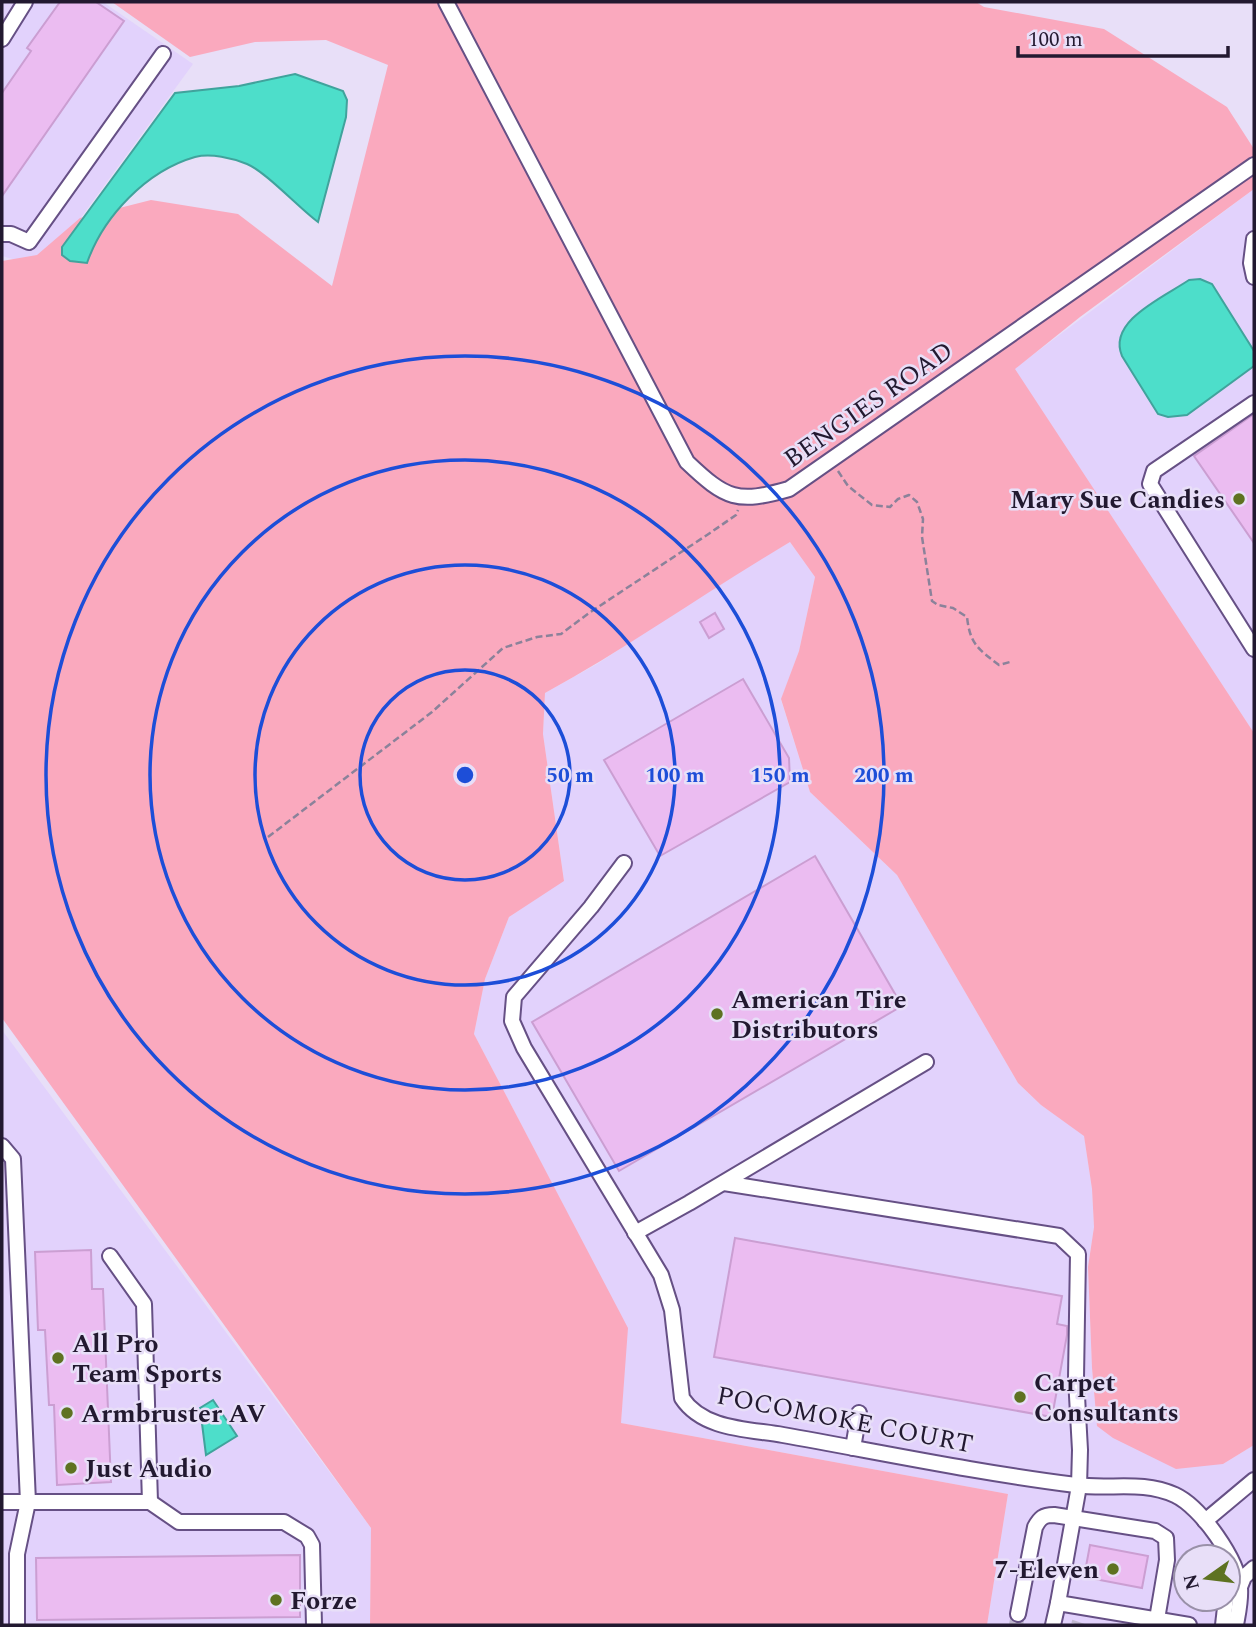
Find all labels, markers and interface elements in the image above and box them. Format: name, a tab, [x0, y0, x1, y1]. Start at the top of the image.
scale bar	[1018, 14, 1228, 58]
text: 100 m	[1028, 24, 1083, 56]
street label: BENGIES ROAD	[775, 331, 962, 478]
place label: Mary Sue Candies	[1010, 480, 1225, 520]
marker: Mary Sue Candies	[1231, 491, 1247, 507]
text: 50 m	[546, 760, 594, 792]
text: 100 m	[645, 760, 705, 792]
text: 150 m	[750, 760, 810, 792]
text: 200 m	[854, 760, 914, 792]
centre of rings	[453, 763, 477, 787]
place label: American Tire Distributors	[731, 980, 907, 1050]
marker: American Tire Distributors	[709, 1006, 725, 1022]
place label: All Pro Team Sports	[72, 1324, 222, 1394]
marker: All Pro Team Sports	[50, 1350, 66, 1366]
place label: Carpet Consultants	[1034, 1363, 1179, 1433]
street label: POCOMOKE COURT	[713, 1375, 977, 1464]
marker: Carpet Consultants	[1012, 1389, 1028, 1405]
place label: Armbruster AV	[81, 1394, 266, 1434]
marker: Armbruster AV	[59, 1405, 75, 1421]
place label: Just Audio	[85, 1449, 212, 1489]
marker: Just Audio	[63, 1460, 79, 1476]
north arrow	[1172, 1543, 1242, 1613]
place label: 7-Eleven	[994, 1550, 1099, 1590]
marker: 7-Eleven	[1105, 1561, 1121, 1577]
text: N	[1176, 1571, 1208, 1593]
place label: Forze	[290, 1581, 357, 1621]
marker: Forze	[268, 1592, 284, 1608]

